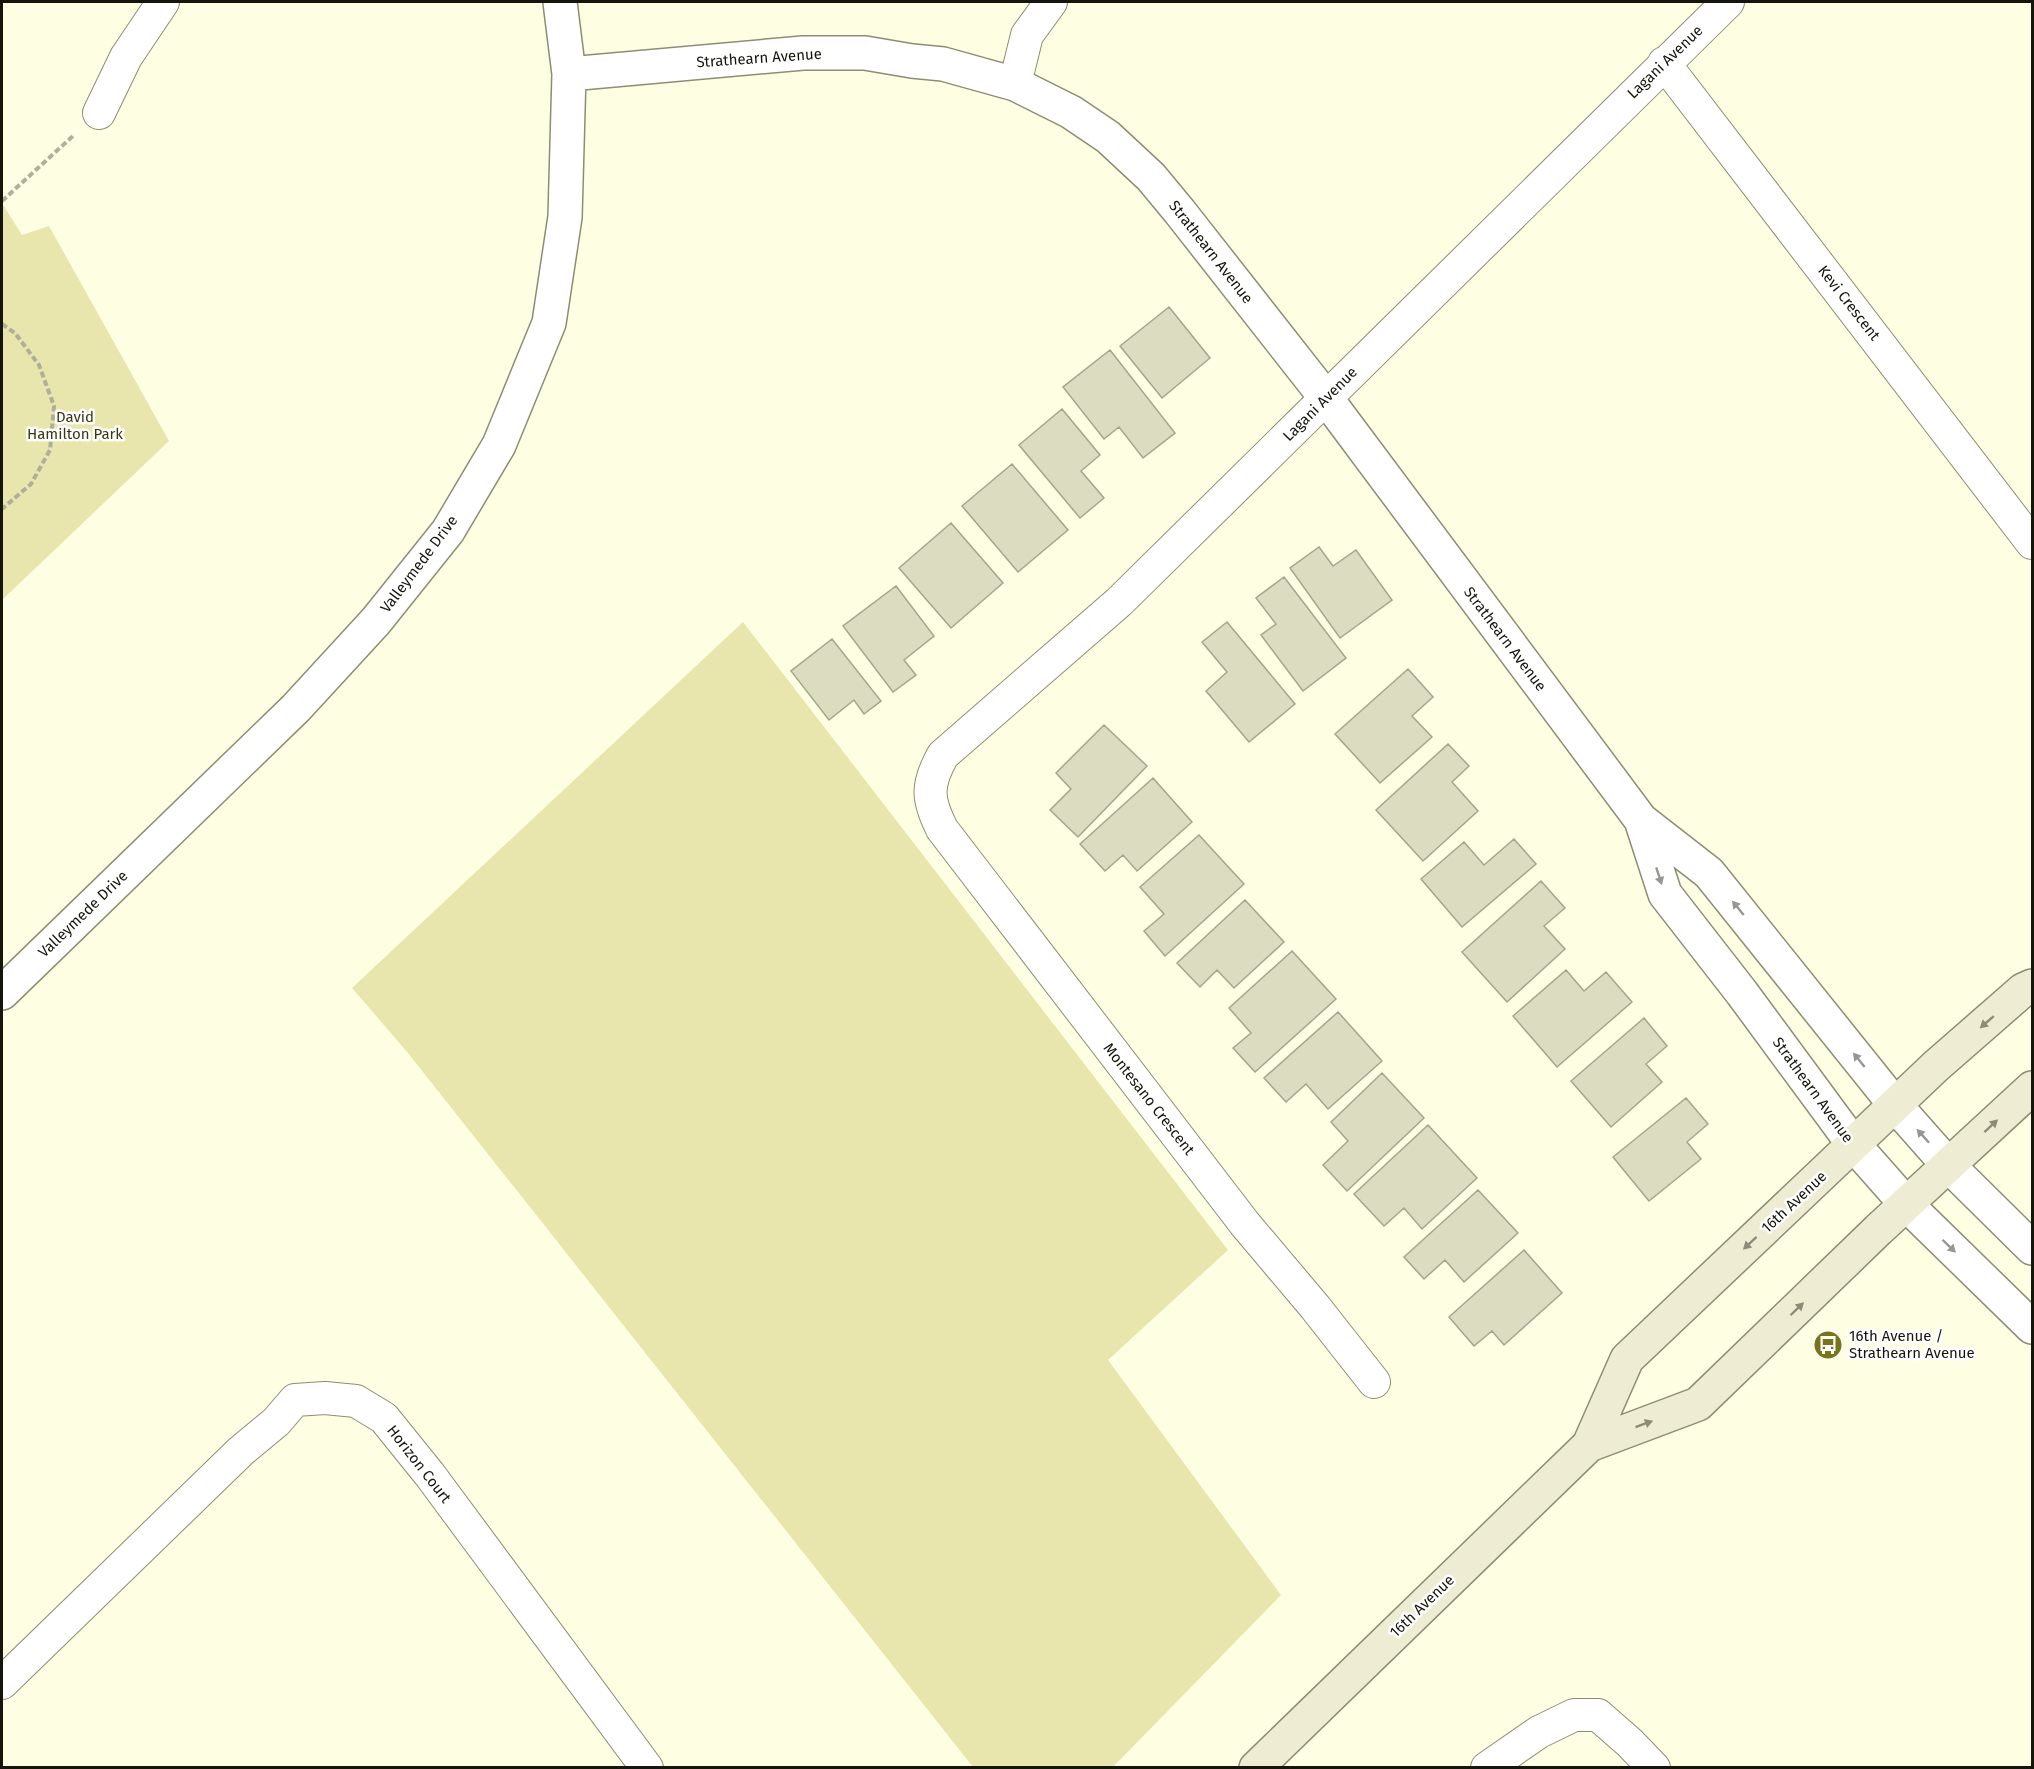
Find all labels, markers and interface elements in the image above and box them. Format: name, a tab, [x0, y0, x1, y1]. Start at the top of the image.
street label: Lagani Avenue	[1624, 22, 1706, 102]
street label: Strathearn Avenue	[696, 45, 822, 71]
street label: Strathearn Avenue	[1165, 197, 1257, 307]
street label: Kevi Crescent	[1814, 262, 1884, 345]
street label: Lagani Avenue	[1279, 363, 1361, 445]
park label: David Hamilton Park	[27, 408, 123, 443]
street label: Valleymede Drive	[377, 512, 461, 616]
street label: Strathearn Avenue	[1460, 583, 1550, 695]
street label: Valleymede Drive	[35, 867, 131, 961]
one-way arrow	[1655, 867, 1664, 885]
one-way arrow	[1731, 900, 1744, 916]
one-way arrow	[1980, 1015, 1995, 1028]
street label: Strathearn Avenue	[1769, 1034, 1857, 1146]
street label: Montesano Crescent	[1100, 1039, 1199, 1159]
one-way arrow	[1853, 1052, 1866, 1068]
one-way arrow	[1983, 1120, 1997, 1134]
one-way arrow	[1917, 1129, 1930, 1144]
street label: 16th Avenue	[1758, 1167, 1830, 1237]
one-way arrow	[1744, 1236, 1758, 1250]
one-way arrow	[1941, 1238, 1955, 1252]
one-way arrow	[1789, 1302, 1804, 1316]
place label: 16th Avenue / Strathearn Avenue	[1849, 1327, 1975, 1362]
bus stop icon: 16th Avenue / Strathearn Avenue	[1812, 1329, 1844, 1361]
one-way arrow	[1635, 1419, 1653, 1429]
street label: Horizon Court	[383, 1422, 455, 1507]
street label: 16th Avenue	[1386, 1571, 1458, 1641]

